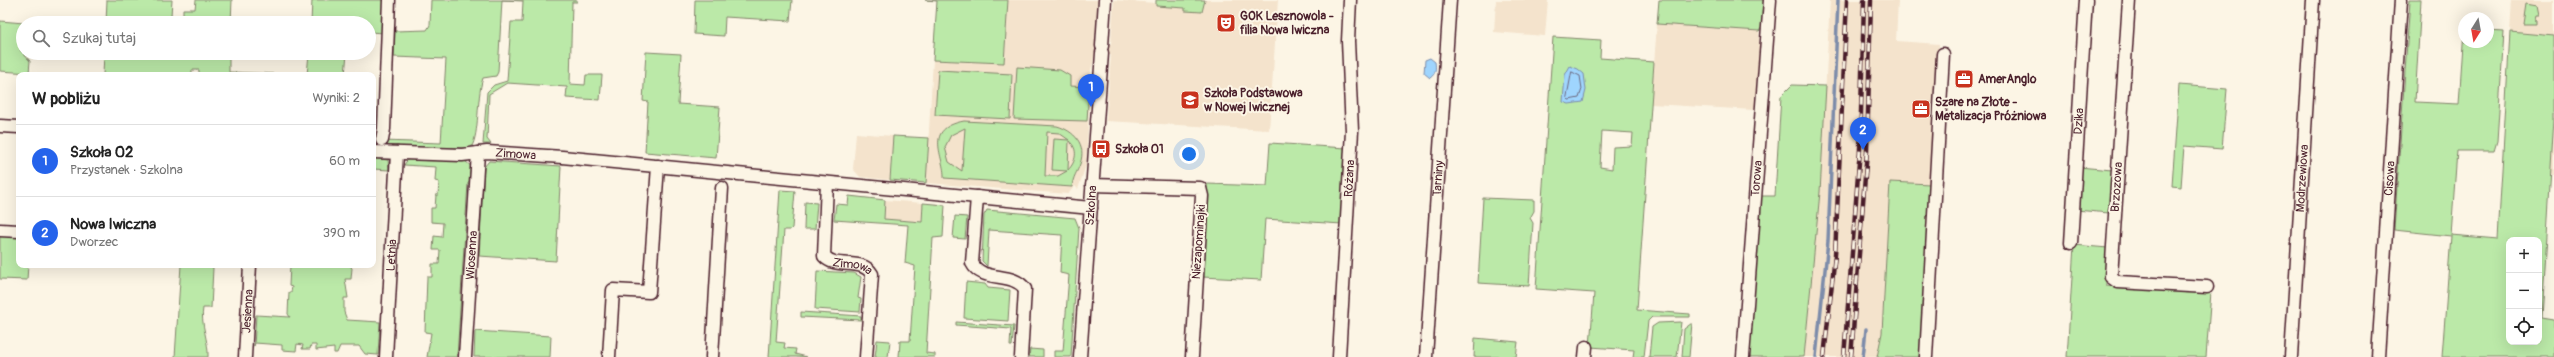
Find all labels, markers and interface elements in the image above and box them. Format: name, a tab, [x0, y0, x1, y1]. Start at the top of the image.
place label: GOK Lesznowola - filia Nowa Iwiczna	[1240, 9, 1334, 38]
theatre icon: GOK Lesznowola - filia Nowa Iwiczna	[1215, 12, 1237, 34]
north arrow	[2458, 12, 2494, 48]
search box	[16, 16, 376, 60]
icon: search	[30, 27, 52, 49]
text: Szukaj tutaj	[62, 29, 136, 48]
office icon: AmerAnglo	[1953, 68, 1975, 90]
place label: AmerAnglo	[1978, 72, 2037, 87]
pin: 1	[1078, 74, 1104, 107]
place label: Szkoła Podstawowa w Nowej Iwicznej	[1204, 86, 1303, 115]
text: W pobliżu	[32, 88, 100, 109]
school or university icon: Szkoła Podstawowa w Nowej Iwicznej	[1179, 89, 1201, 111]
text: Wyniki: 2	[312, 90, 360, 106]
place label: Szare na Złote - Metalizacja Próżniowa	[1935, 95, 2047, 124]
office icon: Szare na Złote - Metalizacja Próżniowa	[1910, 98, 1932, 120]
street label: Dzika	[2070, 107, 2087, 135]
pin: 2	[1850, 117, 1876, 150]
bus stop icon: Szkoła 01	[1090, 138, 1112, 160]
place label: Szkoła 01	[1115, 142, 1164, 157]
text: Szkoła 02	[70, 143, 133, 162]
your location	[1179, 144, 1199, 164]
street label: Modrzewiowa	[2292, 144, 2312, 213]
street label: Zimowa	[495, 145, 537, 163]
text: 1	[42, 153, 48, 169]
text: 60 m	[329, 153, 360, 169]
street label: Różana	[1341, 159, 1358, 197]
street label: Torowa	[1748, 159, 1765, 197]
street label: Tarniny	[1429, 160, 1447, 197]
street label: Cisowa	[2381, 160, 2398, 196]
street label: Brzozowa	[2108, 161, 2126, 212]
text: Przystanek · Szkolna	[70, 162, 183, 178]
street label: Szkolna	[1082, 185, 1100, 226]
street label: Niezapominajki	[1189, 204, 1209, 280]
text: Nowa Iwiczna	[70, 215, 156, 234]
text: 2	[41, 225, 49, 241]
text: 390 m	[323, 225, 360, 241]
street label: Wiosenna	[462, 230, 481, 280]
text: Dworzec	[70, 234, 118, 250]
map controls	[2506, 237, 2542, 345]
button: +	[2506, 237, 2542, 273]
street label: Letnia	[383, 238, 400, 272]
street label: Zimowa	[831, 255, 877, 278]
button: −	[2506, 273, 2542, 309]
street label: Jesienna	[239, 288, 256, 333]
button: locate	[2506, 309, 2542, 345]

